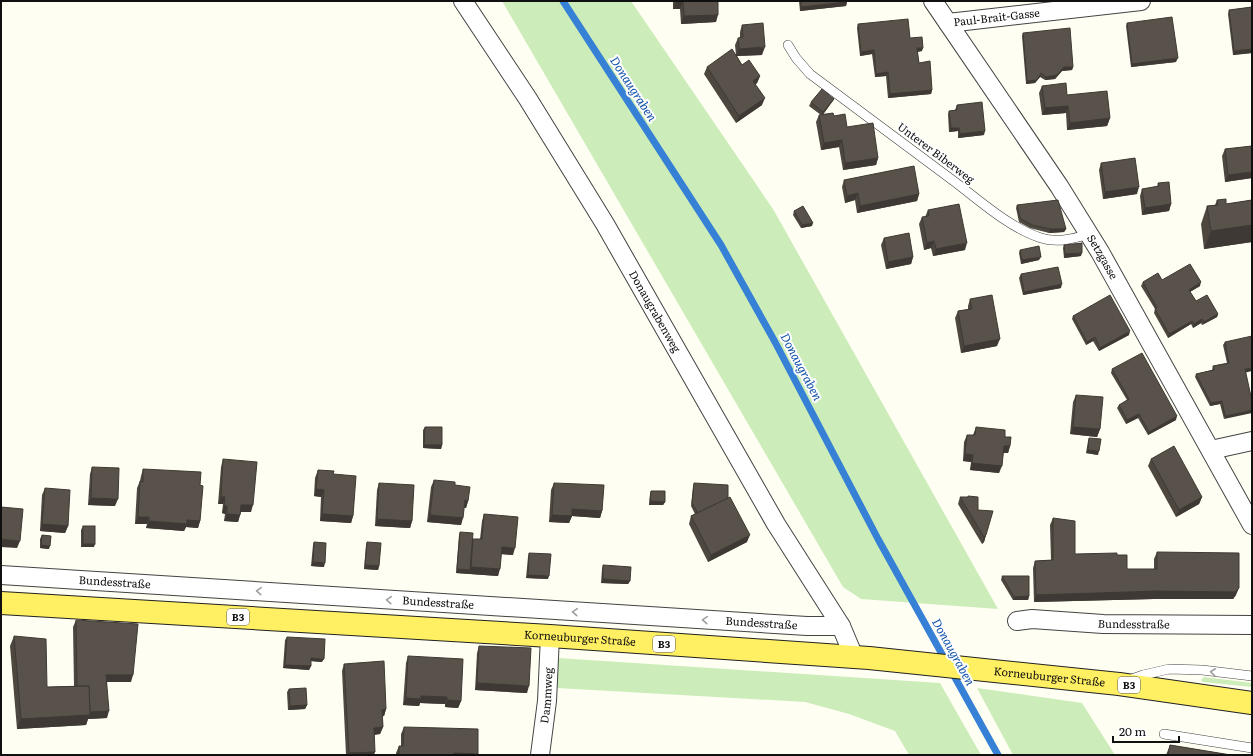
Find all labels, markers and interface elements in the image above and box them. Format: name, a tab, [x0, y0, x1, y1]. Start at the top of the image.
street label: Paul-Brait-Gasse	[953, 4, 1041, 29]
water label: Donaugraben	[606, 52, 662, 124]
street label: Unterer Biberweg	[895, 118, 979, 187]
street label: Setzgasse	[1084, 231, 1123, 282]
street label: Donaugrabenweg	[626, 267, 686, 356]
water label: Donaugraben	[777, 330, 827, 404]
street label: Bundesstraße	[78, 571, 152, 591]
one-way arrow	[256, 587, 262, 596]
street label: Bundesstraße	[402, 591, 475, 612]
one-way arrow	[386, 595, 392, 604]
one-way arrow	[572, 607, 578, 616]
road number: B3	[227, 609, 249, 625]
street label: Bundesstraße	[725, 612, 798, 632]
one-way arrow	[702, 615, 708, 624]
water label: Donaugraben	[928, 615, 980, 688]
street label: Bundesstraße	[1097, 615, 1170, 631]
street label: Korneuburger Straße	[524, 625, 637, 649]
road number: B3	[653, 636, 675, 652]
street label: Korneuburger Straße	[993, 662, 1106, 690]
street label: Dammweg	[535, 666, 556, 724]
one-way arrow	[1210, 667, 1216, 676]
road number: B3	[1118, 677, 1140, 693]
scale bar	[1113, 718, 1179, 744]
text: 20 m	[1119, 722, 1146, 740]

